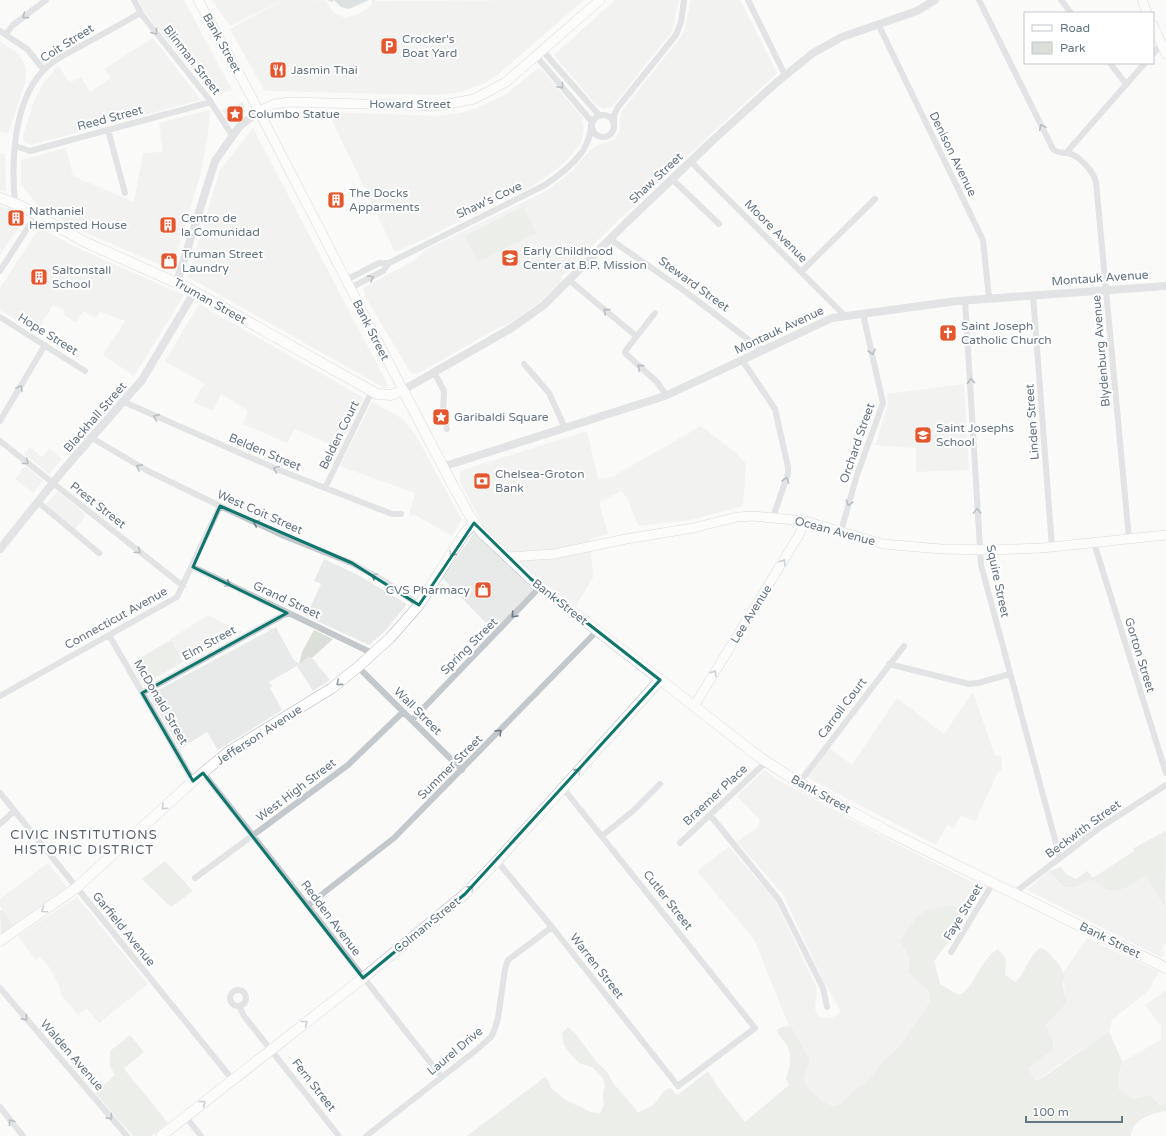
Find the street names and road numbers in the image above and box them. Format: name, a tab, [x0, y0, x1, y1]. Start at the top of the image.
street label: Bank Street	[200, 11, 244, 76]
street label: Coit Street	[38, 21, 97, 65]
street label: Blinman Street	[161, 23, 224, 98]
street label: Howard Street	[369, 97, 451, 111]
street label: Reed Street	[76, 102, 145, 133]
street label: Denison Avenue	[926, 109, 980, 199]
street label: Shaw Street	[626, 149, 686, 206]
street label: Shaw's Cove	[454, 179, 524, 221]
street label: Moore Avenue	[742, 197, 811, 266]
street label: Steward Street	[656, 254, 732, 315]
street label: Montauk Avenue	[1051, 268, 1149, 288]
street label: Truman Street	[171, 275, 249, 327]
street label: Blydenburg Avenue	[1089, 294, 1113, 407]
street label: Bank Street	[350, 297, 392, 363]
street label: Montauk Avenue	[732, 303, 826, 357]
street label: Hope Street	[15, 310, 81, 358]
street label: Blackhall Street	[61, 379, 130, 455]
street label: Linden Street	[1022, 383, 1042, 461]
street label: Belden Court	[316, 398, 362, 472]
street label: Orchard Street	[837, 401, 877, 485]
street label: Belden Street	[227, 430, 304, 474]
street label: Prest Street	[67, 479, 129, 531]
street label: West Coit Street	[215, 487, 305, 537]
street label: Ocean Avenue	[793, 514, 877, 549]
street label: Squire Street	[983, 543, 1013, 619]
street label: Bank Street	[530, 576, 591, 628]
street label: Grand Street	[251, 578, 323, 622]
street label: Lee Avenue	[727, 582, 775, 646]
street label: Connecticut Avenue	[62, 584, 170, 652]
street label: Spring Street	[438, 614, 501, 677]
street label: Gorton Street	[1122, 616, 1158, 694]
street label: Elm Street	[180, 622, 239, 663]
street label: McDonald Street	[131, 657, 191, 747]
street label: Carroll Court	[815, 675, 870, 741]
street label: Wall Street	[391, 684, 445, 738]
street label: Jefferson Avenue	[214, 702, 305, 768]
street label: Summer Street	[415, 732, 485, 802]
street label: West High Street	[253, 755, 339, 824]
street label: Braemer Place	[680, 762, 750, 828]
street label: Bank Street	[789, 772, 854, 816]
street label: Beckwith Street	[1043, 797, 1124, 861]
street label: Cutler Street	[640, 867, 696, 933]
street label: Redden Avenue	[298, 878, 364, 959]
street label: Faye Street	[941, 881, 986, 943]
street label: Garfield Avenue	[90, 889, 158, 969]
street label: Colman Street	[391, 894, 463, 956]
street label: Bank Street	[1077, 919, 1143, 961]
street label: Warren Street	[567, 931, 627, 1002]
street label: Walden Avenue	[37, 1017, 107, 1093]
street label: Laurel Drive	[425, 1024, 486, 1078]
street label: Fern Street	[289, 1056, 339, 1114]

